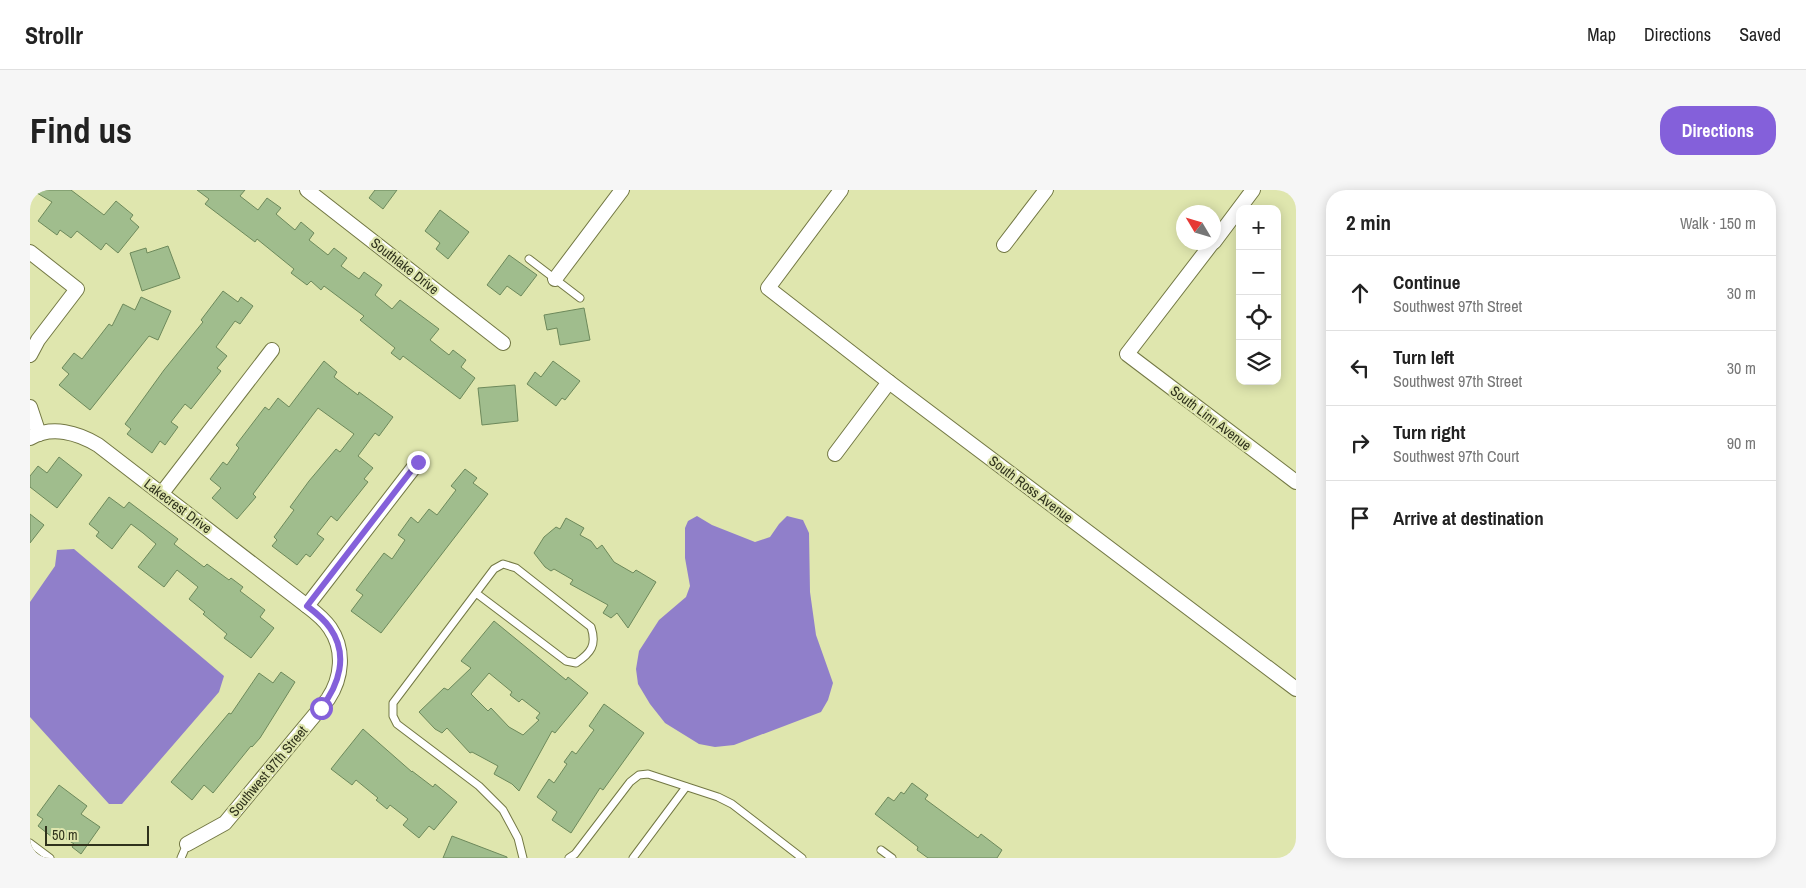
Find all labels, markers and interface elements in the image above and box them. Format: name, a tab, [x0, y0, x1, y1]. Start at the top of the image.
text: Strollr	[25, 19, 83, 51]
text: Map	[1587, 22, 1616, 47]
text: Directions	[1644, 22, 1711, 47]
text: Saved	[1739, 22, 1781, 47]
button: Directions	[1660, 106, 1776, 155]
text: Find us	[30, 107, 132, 154]
north arrow	[1176, 205, 1221, 250]
map controls	[1236, 205, 1281, 385]
button: +	[1236, 205, 1281, 250]
text: 2 min	[1346, 208, 1391, 237]
text: Walk · 150 m	[1680, 212, 1756, 234]
street label: Southlake Drive	[367, 234, 443, 298]
button: −	[1236, 250, 1281, 295]
text: Continue	[1393, 269, 1461, 295]
icon: ahead	[1346, 279, 1374, 307]
text: 30 m	[1727, 282, 1756, 304]
button: locate	[1236, 295, 1281, 340]
text: Southwest 97th Street	[1393, 295, 1522, 317]
button: layers	[1236, 340, 1281, 385]
text: Turn left	[1393, 344, 1454, 370]
icon: left	[1346, 354, 1374, 382]
text: 30 m	[1727, 357, 1756, 379]
text: Southwest 97th Street	[1393, 370, 1522, 392]
street label: South Linn Avenue	[1167, 382, 1255, 454]
text: Turn right	[1393, 419, 1465, 445]
icon: right	[1346, 429, 1374, 457]
text: 90 m	[1727, 432, 1756, 454]
text: Southwest 97th Court	[1393, 445, 1519, 467]
route end	[407, 451, 430, 474]
street label: South Ross Avenue	[985, 452, 1077, 526]
street label: Lakecrest Drive	[140, 475, 216, 537]
icon: arrive	[1346, 504, 1374, 532]
text: Arrive at destination	[1393, 505, 1544, 531]
route start	[310, 697, 333, 720]
street label: Southwest 97th Street	[225, 722, 311, 820]
scale bar	[45, 823, 149, 846]
text: 50 m	[52, 826, 78, 844]

